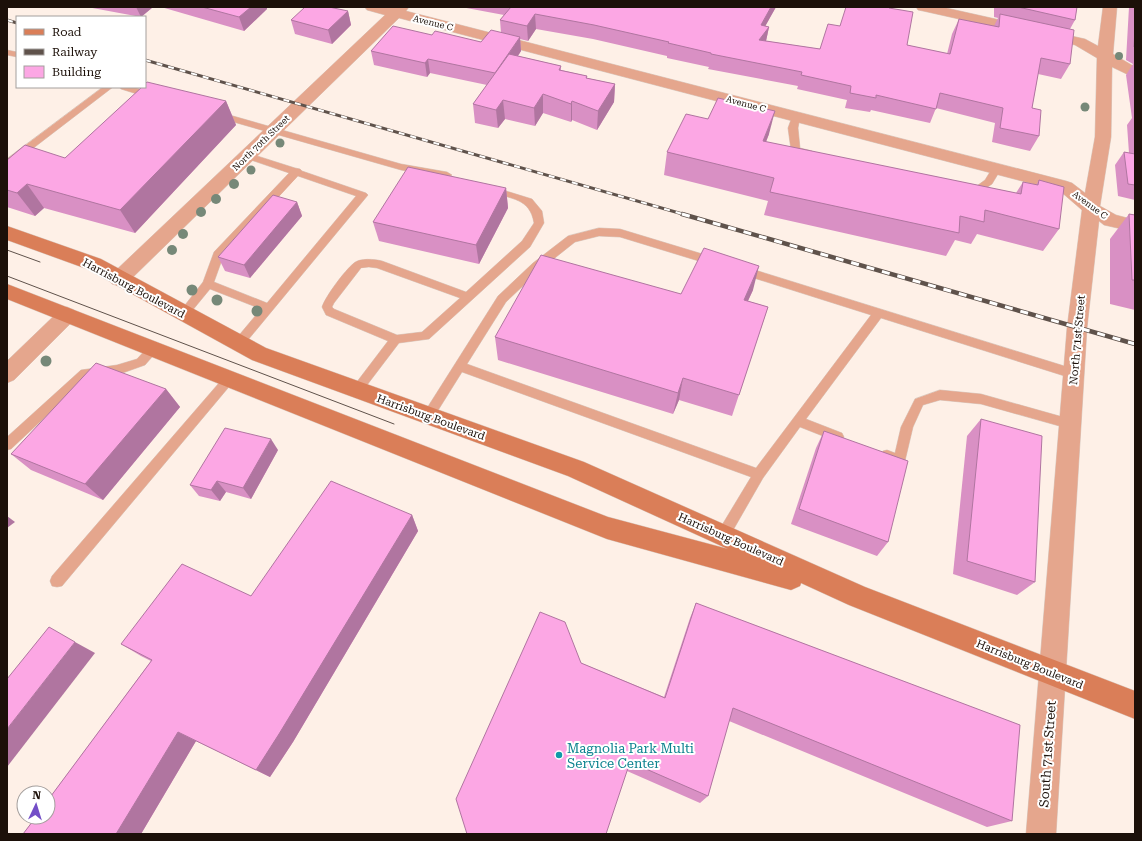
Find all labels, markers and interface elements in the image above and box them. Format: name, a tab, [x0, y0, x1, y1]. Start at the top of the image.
street label: Avenue C	[412, 13, 455, 33]
legend	[16, 16, 146, 88]
text: Road	[52, 25, 82, 39]
text: Railway	[52, 45, 98, 59]
text: Building	[52, 65, 101, 79]
street label: Avenue C	[725, 94, 768, 114]
street label: North 70th Street	[230, 113, 292, 173]
street label: Avenue C	[1070, 189, 1110, 221]
street label: Harrisburg Boulevard	[80, 256, 187, 321]
street label: North 71st Street	[1067, 295, 1088, 385]
street label: Harrisburg Boulevard	[375, 392, 487, 443]
street label: Harrisburg Boulevard	[676, 510, 786, 569]
street label: Harrisburg Boulevard	[974, 637, 1085, 692]
street label: South 71st Street	[1036, 700, 1059, 808]
place label: Magnolia Park Multi Service Center	[567, 741, 694, 771]
marker: Magnolia Park Multi Service Center	[554, 750, 564, 760]
north arrow	[16, 785, 56, 825]
text: N	[32, 789, 42, 802]

